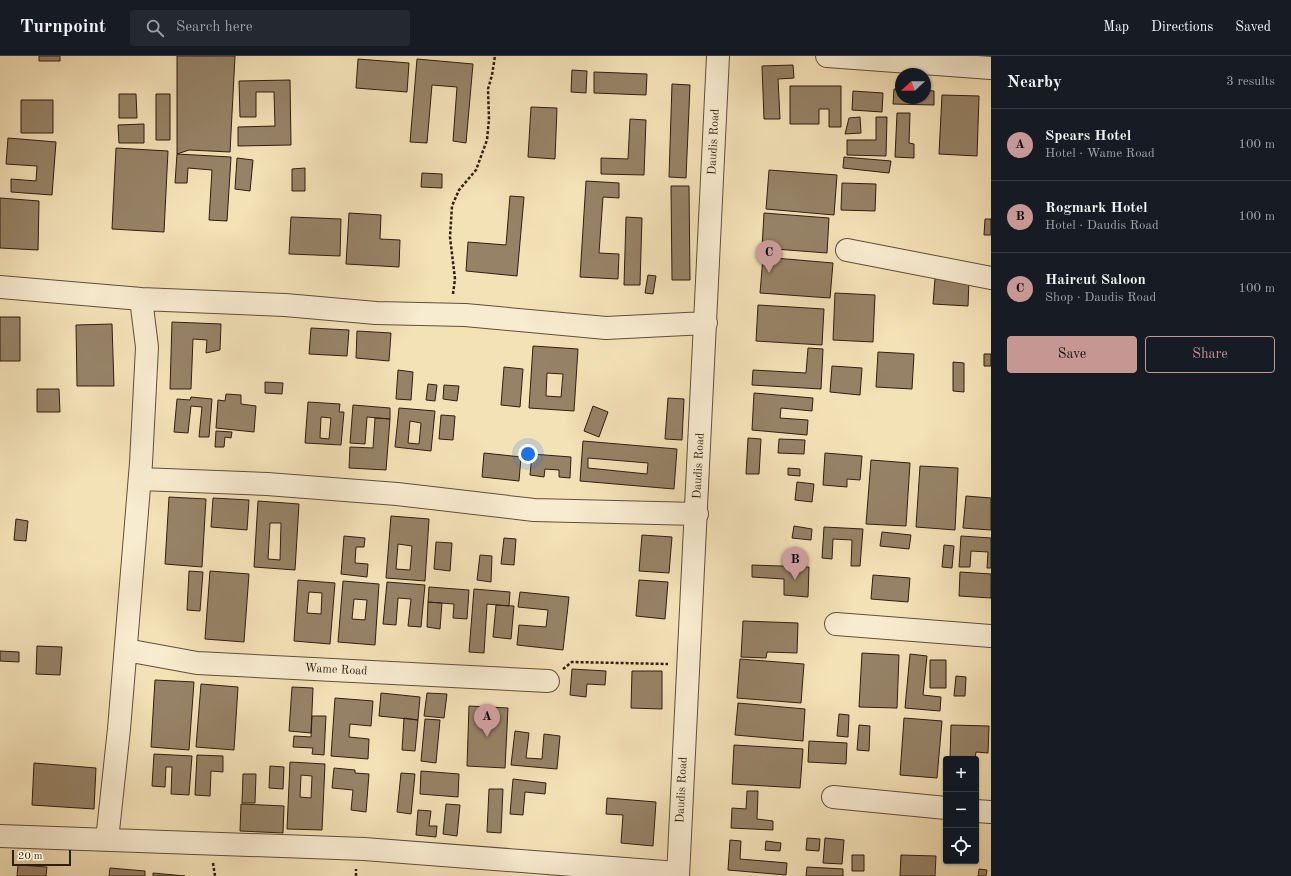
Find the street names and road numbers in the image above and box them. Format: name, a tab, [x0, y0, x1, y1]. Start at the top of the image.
street label: Daudis Road	[706, 108, 722, 176]
street label: Daudis Road	[691, 432, 707, 500]
street label: Wame Road	[304, 662, 368, 678]
street label: Daudis Road	[674, 756, 690, 824]

